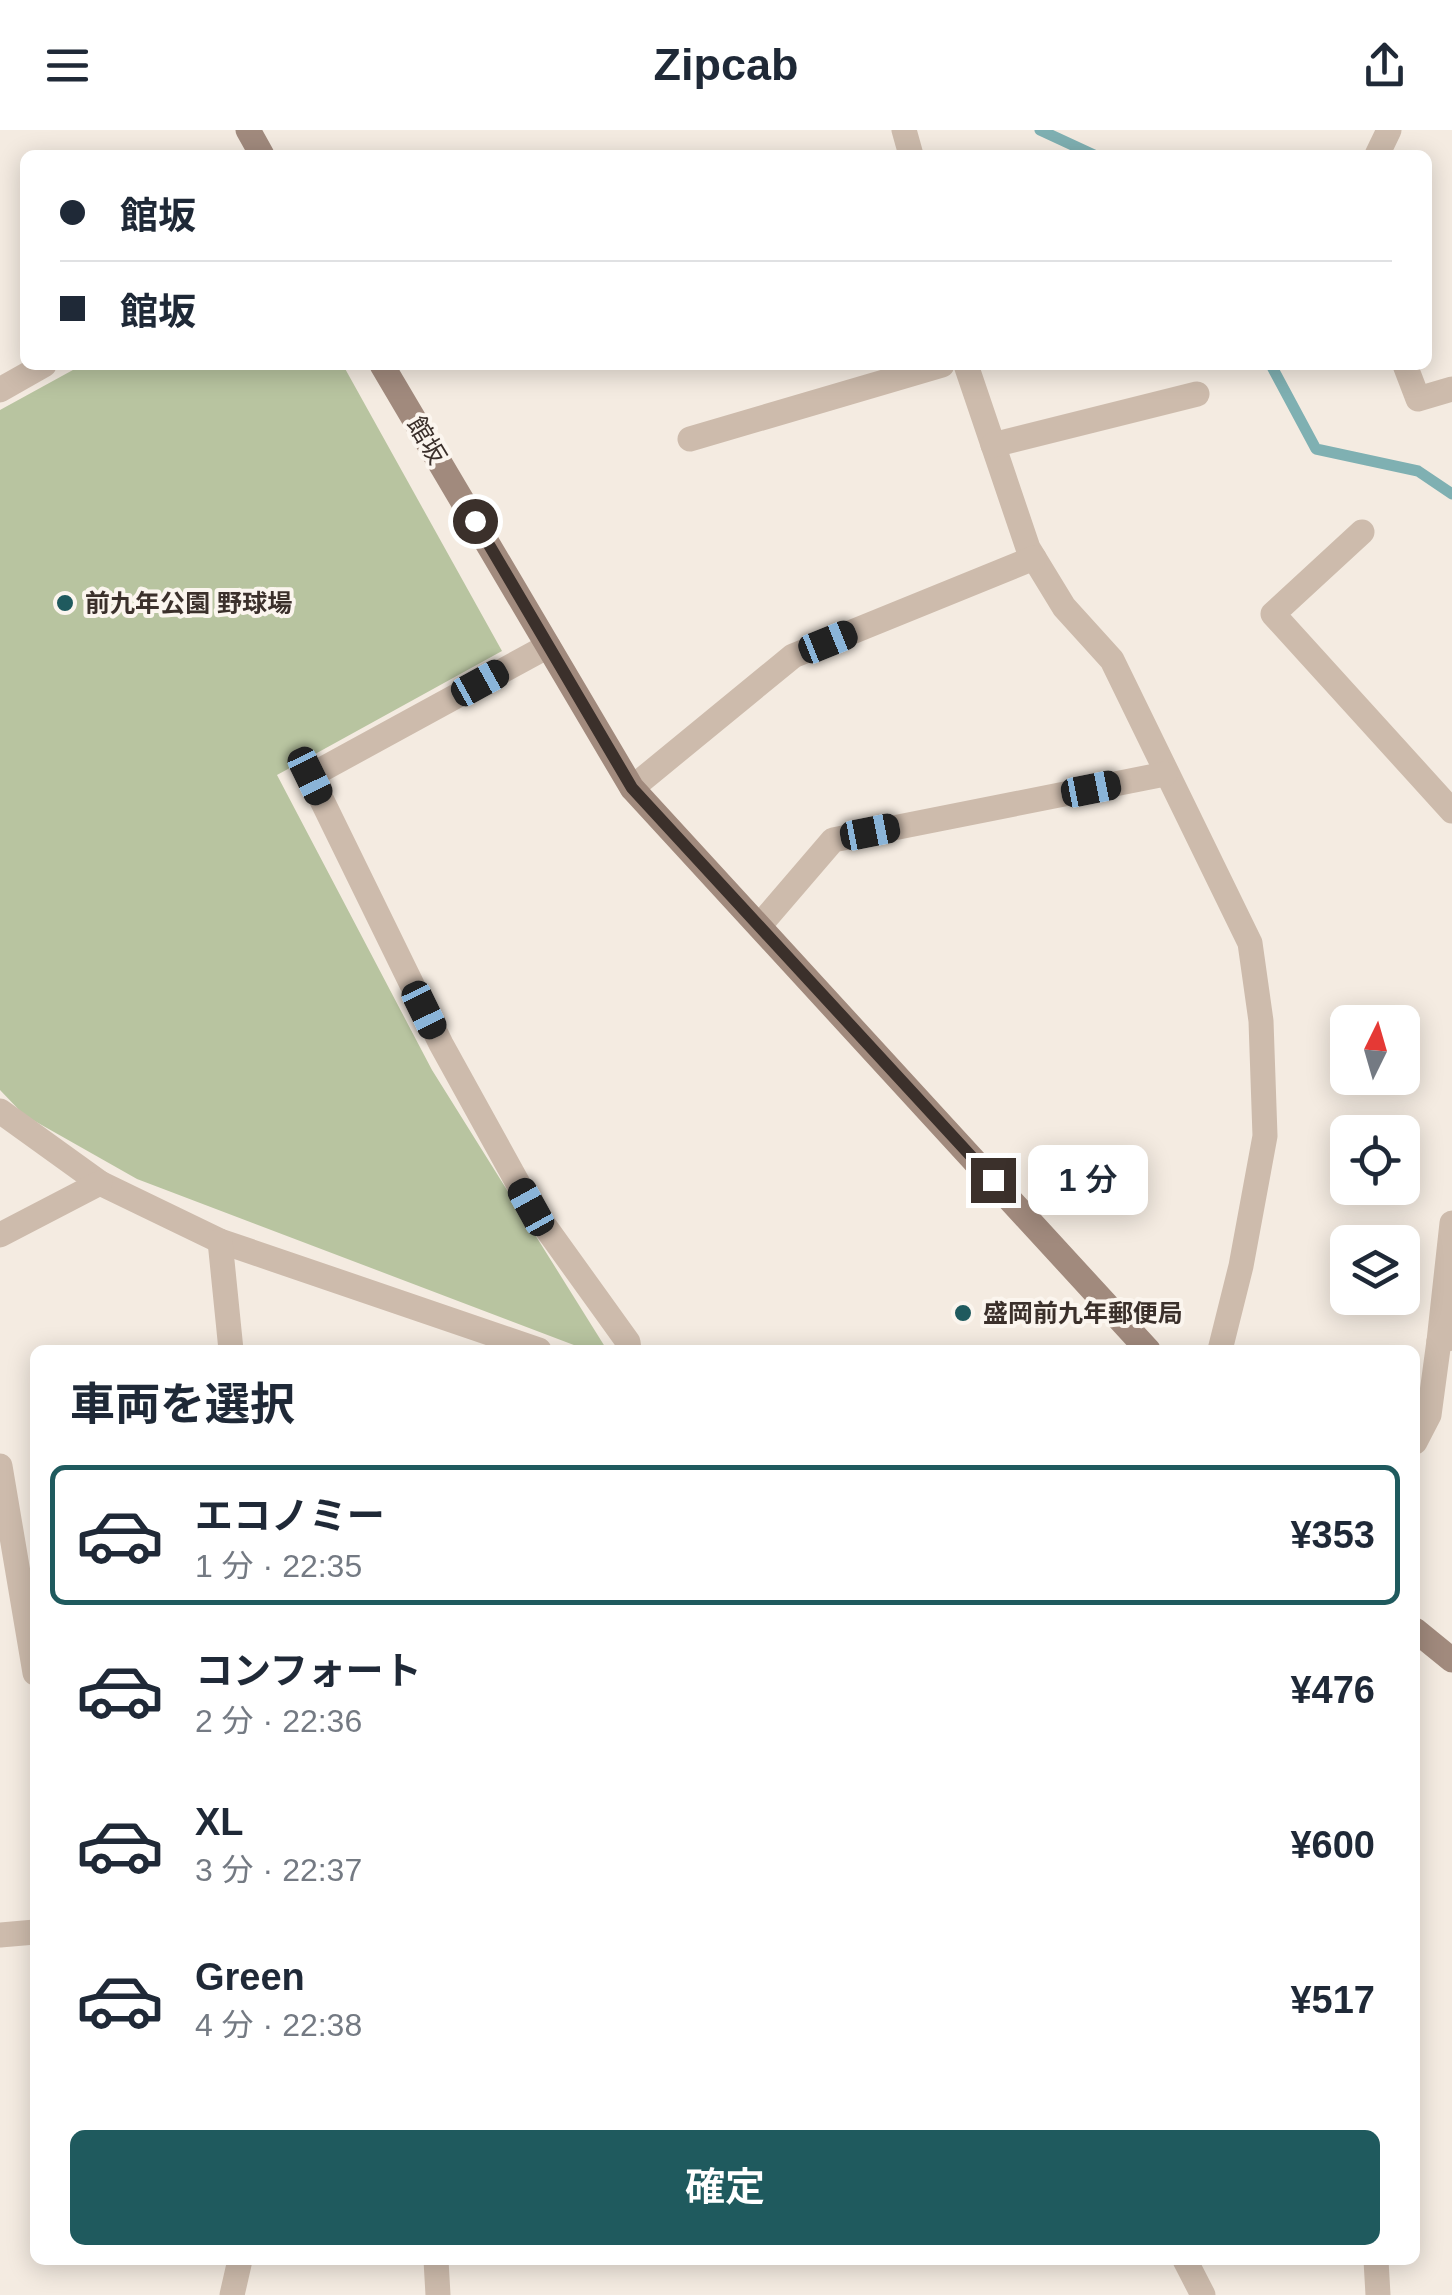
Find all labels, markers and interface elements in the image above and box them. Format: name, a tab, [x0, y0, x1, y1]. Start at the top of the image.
icon: menu	[40, 38, 95, 93]
icon: share	[1357, 38, 1412, 93]
text: Zipcab	[653, 39, 799, 90]
text: 館坂	[120, 195, 196, 237]
text: 館坂	[120, 291, 196, 333]
street label: 館坂	[402, 411, 452, 469]
route start	[453, 499, 498, 544]
place label: 前九年公園 野球場	[85, 589, 292, 617]
marker: 前九年公園 野球場	[54, 592, 76, 614]
car	[795, 617, 861, 667]
car	[446, 655, 514, 711]
car	[283, 742, 337, 810]
car	[1059, 769, 1123, 809]
car	[838, 812, 902, 852]
car	[397, 976, 451, 1044]
north arrow	[1330, 1005, 1420, 1095]
map controls	[1330, 1005, 1420, 1315]
button: locate	[1330, 1115, 1420, 1205]
callout: 1 分	[1028, 1145, 1148, 1215]
route end	[971, 1158, 1016, 1203]
text: 1 分	[1059, 1162, 1117, 1198]
car	[503, 1173, 559, 1241]
button: layers	[1330, 1225, 1420, 1315]
place label: 盛岡前九年郵便局	[983, 1299, 1183, 1327]
marker: 盛岡前九年郵便局	[952, 1302, 974, 1324]
text: 車両を選択	[70, 1379, 295, 1430]
icon: car	[75, 1490, 165, 1580]
text: エコノミー	[195, 1495, 385, 1537]
text: ¥353	[1290, 1514, 1375, 1556]
text: 1 分 · 22:35	[195, 1548, 362, 1584]
icon: car	[75, 1645, 165, 1735]
text: コンフォート	[195, 1650, 422, 1692]
text: ¥476	[1290, 1669, 1375, 1711]
text: 2 分 · 22:36	[195, 1703, 362, 1739]
icon: car	[75, 1800, 165, 1890]
text: XL	[195, 1801, 244, 1843]
text: ¥600	[1290, 1824, 1375, 1866]
text: 3 分 · 22:37	[195, 1852, 362, 1888]
icon: car	[75, 1955, 165, 2045]
text: Green	[195, 1956, 305, 1998]
text: ¥517	[1290, 1979, 1375, 2021]
text: 4 分 · 22:38	[195, 2007, 362, 2043]
button: 確定	[70, 2130, 1380, 2245]

